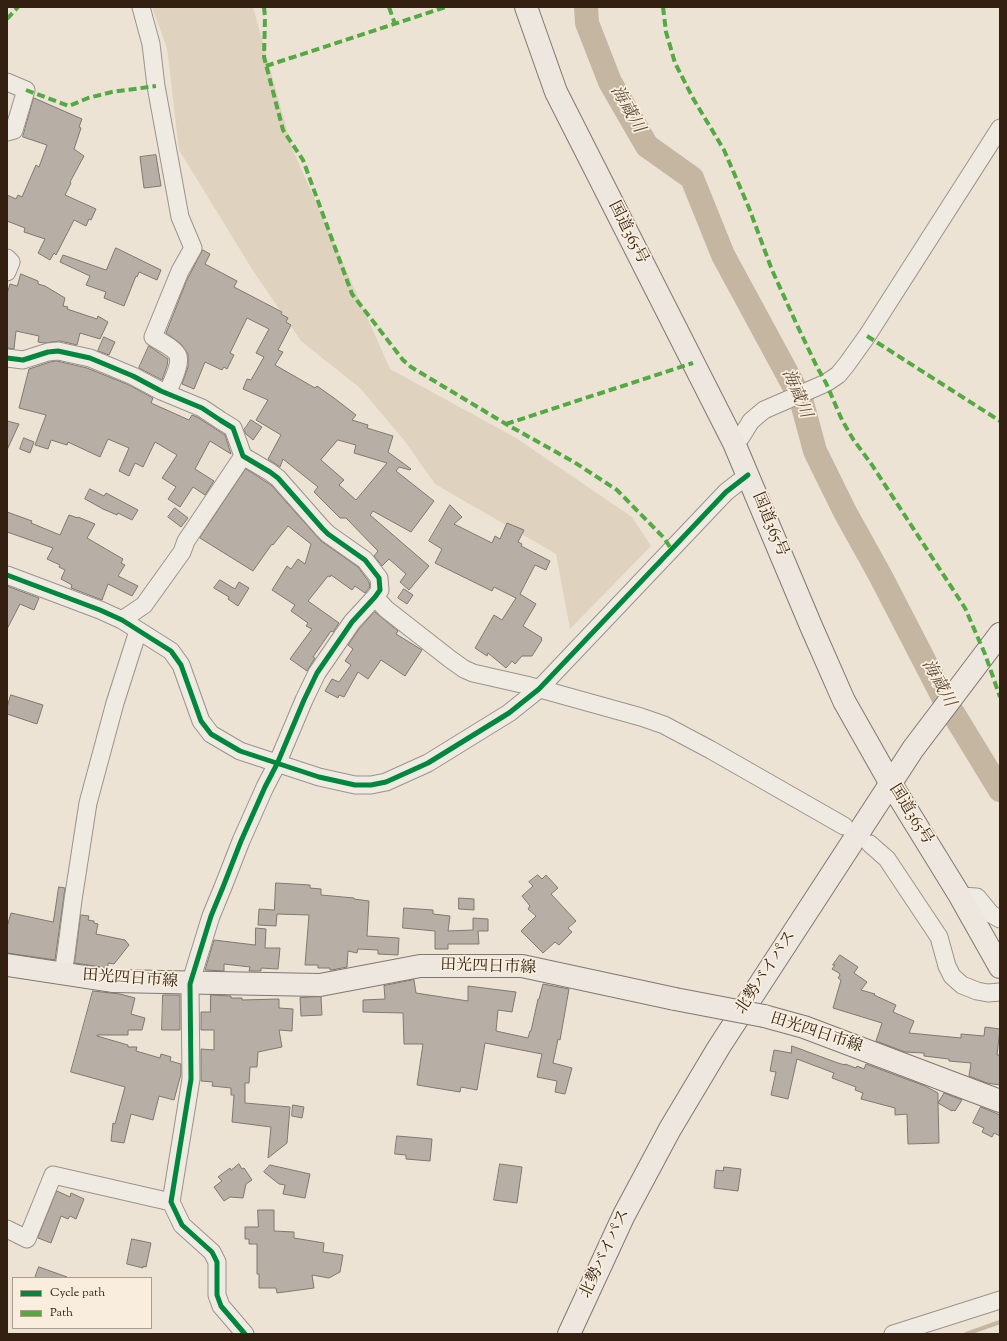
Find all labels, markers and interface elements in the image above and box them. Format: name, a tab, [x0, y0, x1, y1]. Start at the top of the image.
water label: 海蔵川	[604, 83, 648, 137]
street label: 国道365号	[603, 198, 651, 268]
water label: 海蔵川	[776, 367, 814, 421]
street label: 国道365号	[747, 490, 791, 560]
water label: 海蔵川	[916, 657, 958, 711]
street label: 国道365号	[884, 781, 936, 849]
street label: 北勢バイパス	[733, 928, 801, 1018]
street label: 田光四日市線	[440, 957, 536, 979]
street label: 田光四日市線	[81, 967, 179, 993]
street label: 田光四日市線	[767, 1010, 865, 1058]
street label: 北勢バイパス	[577, 1206, 635, 1302]
legend	[12, 1277, 152, 1329]
text: Cycle path	[50, 1284, 105, 1302]
text: Path	[50, 1304, 73, 1322]

